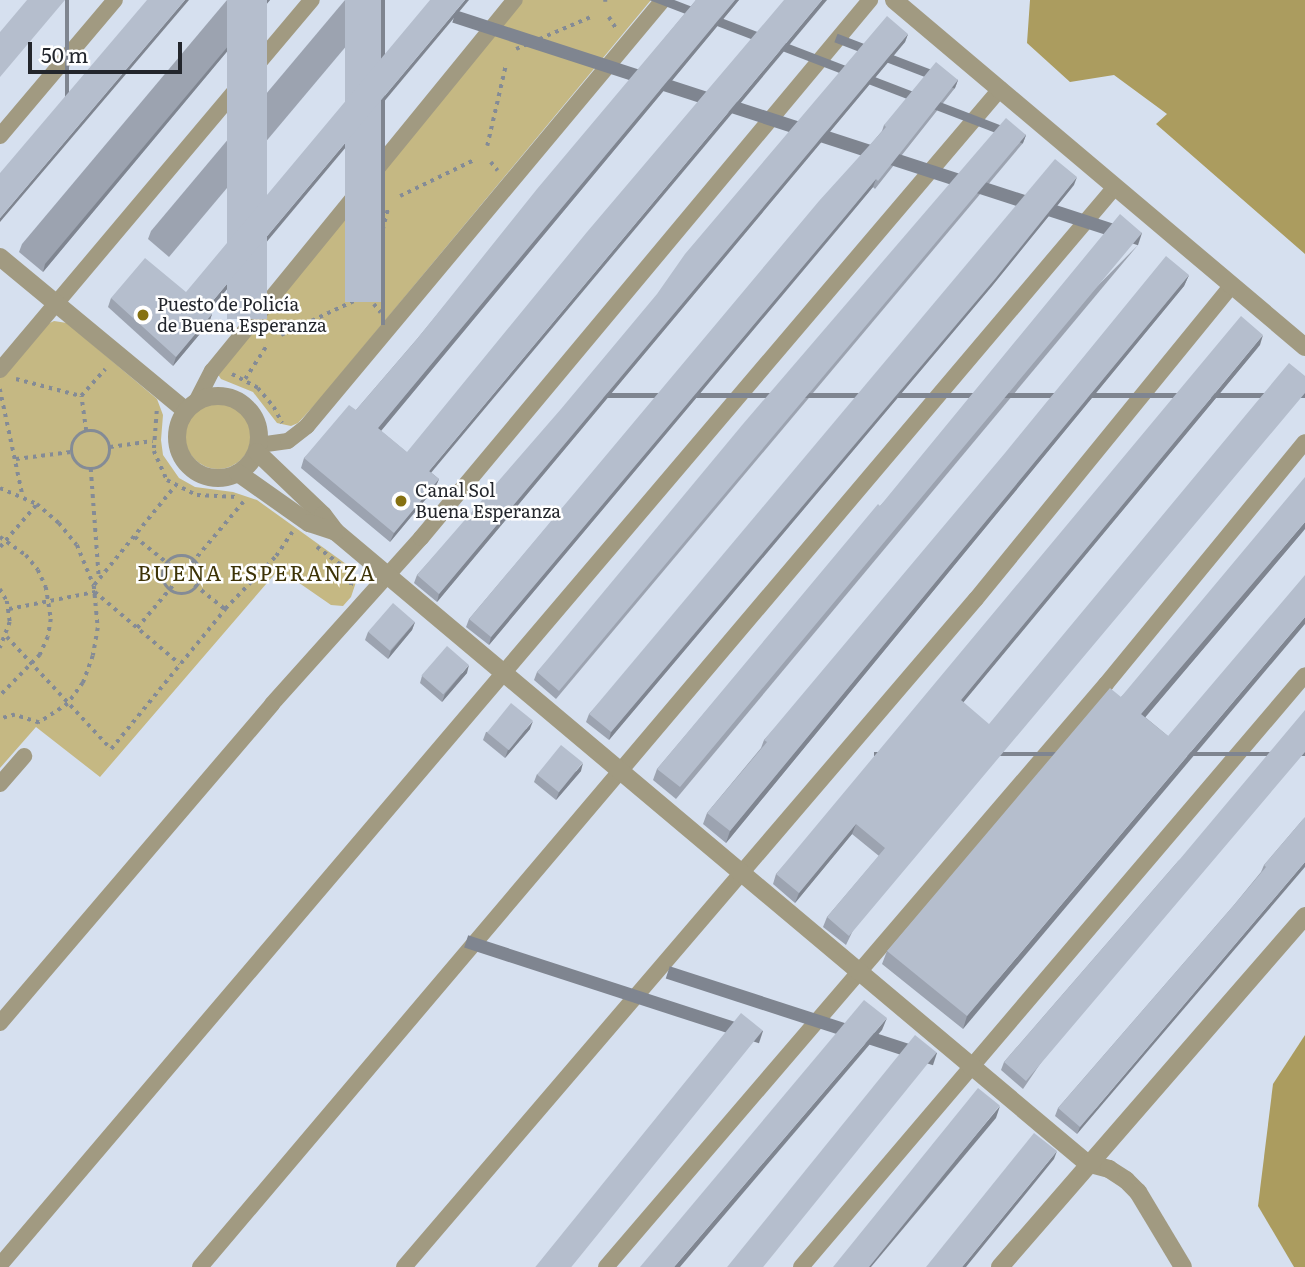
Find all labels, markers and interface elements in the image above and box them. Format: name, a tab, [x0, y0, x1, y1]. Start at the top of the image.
scale bar	[32, 28, 186, 72]
text: 50 m	[41, 38, 88, 69]
place label: Puesto de Policía de Buena Esperanza	[157, 294, 327, 336]
marker: Puesto de Policía de Buena Esperanza	[135, 307, 151, 323]
place label: Canal Sol Buena Esperanza	[415, 480, 561, 522]
marker: Canal Sol Buena Esperanza	[393, 493, 409, 509]
district label: BUENA ESPERANZA	[139, 559, 375, 585]

